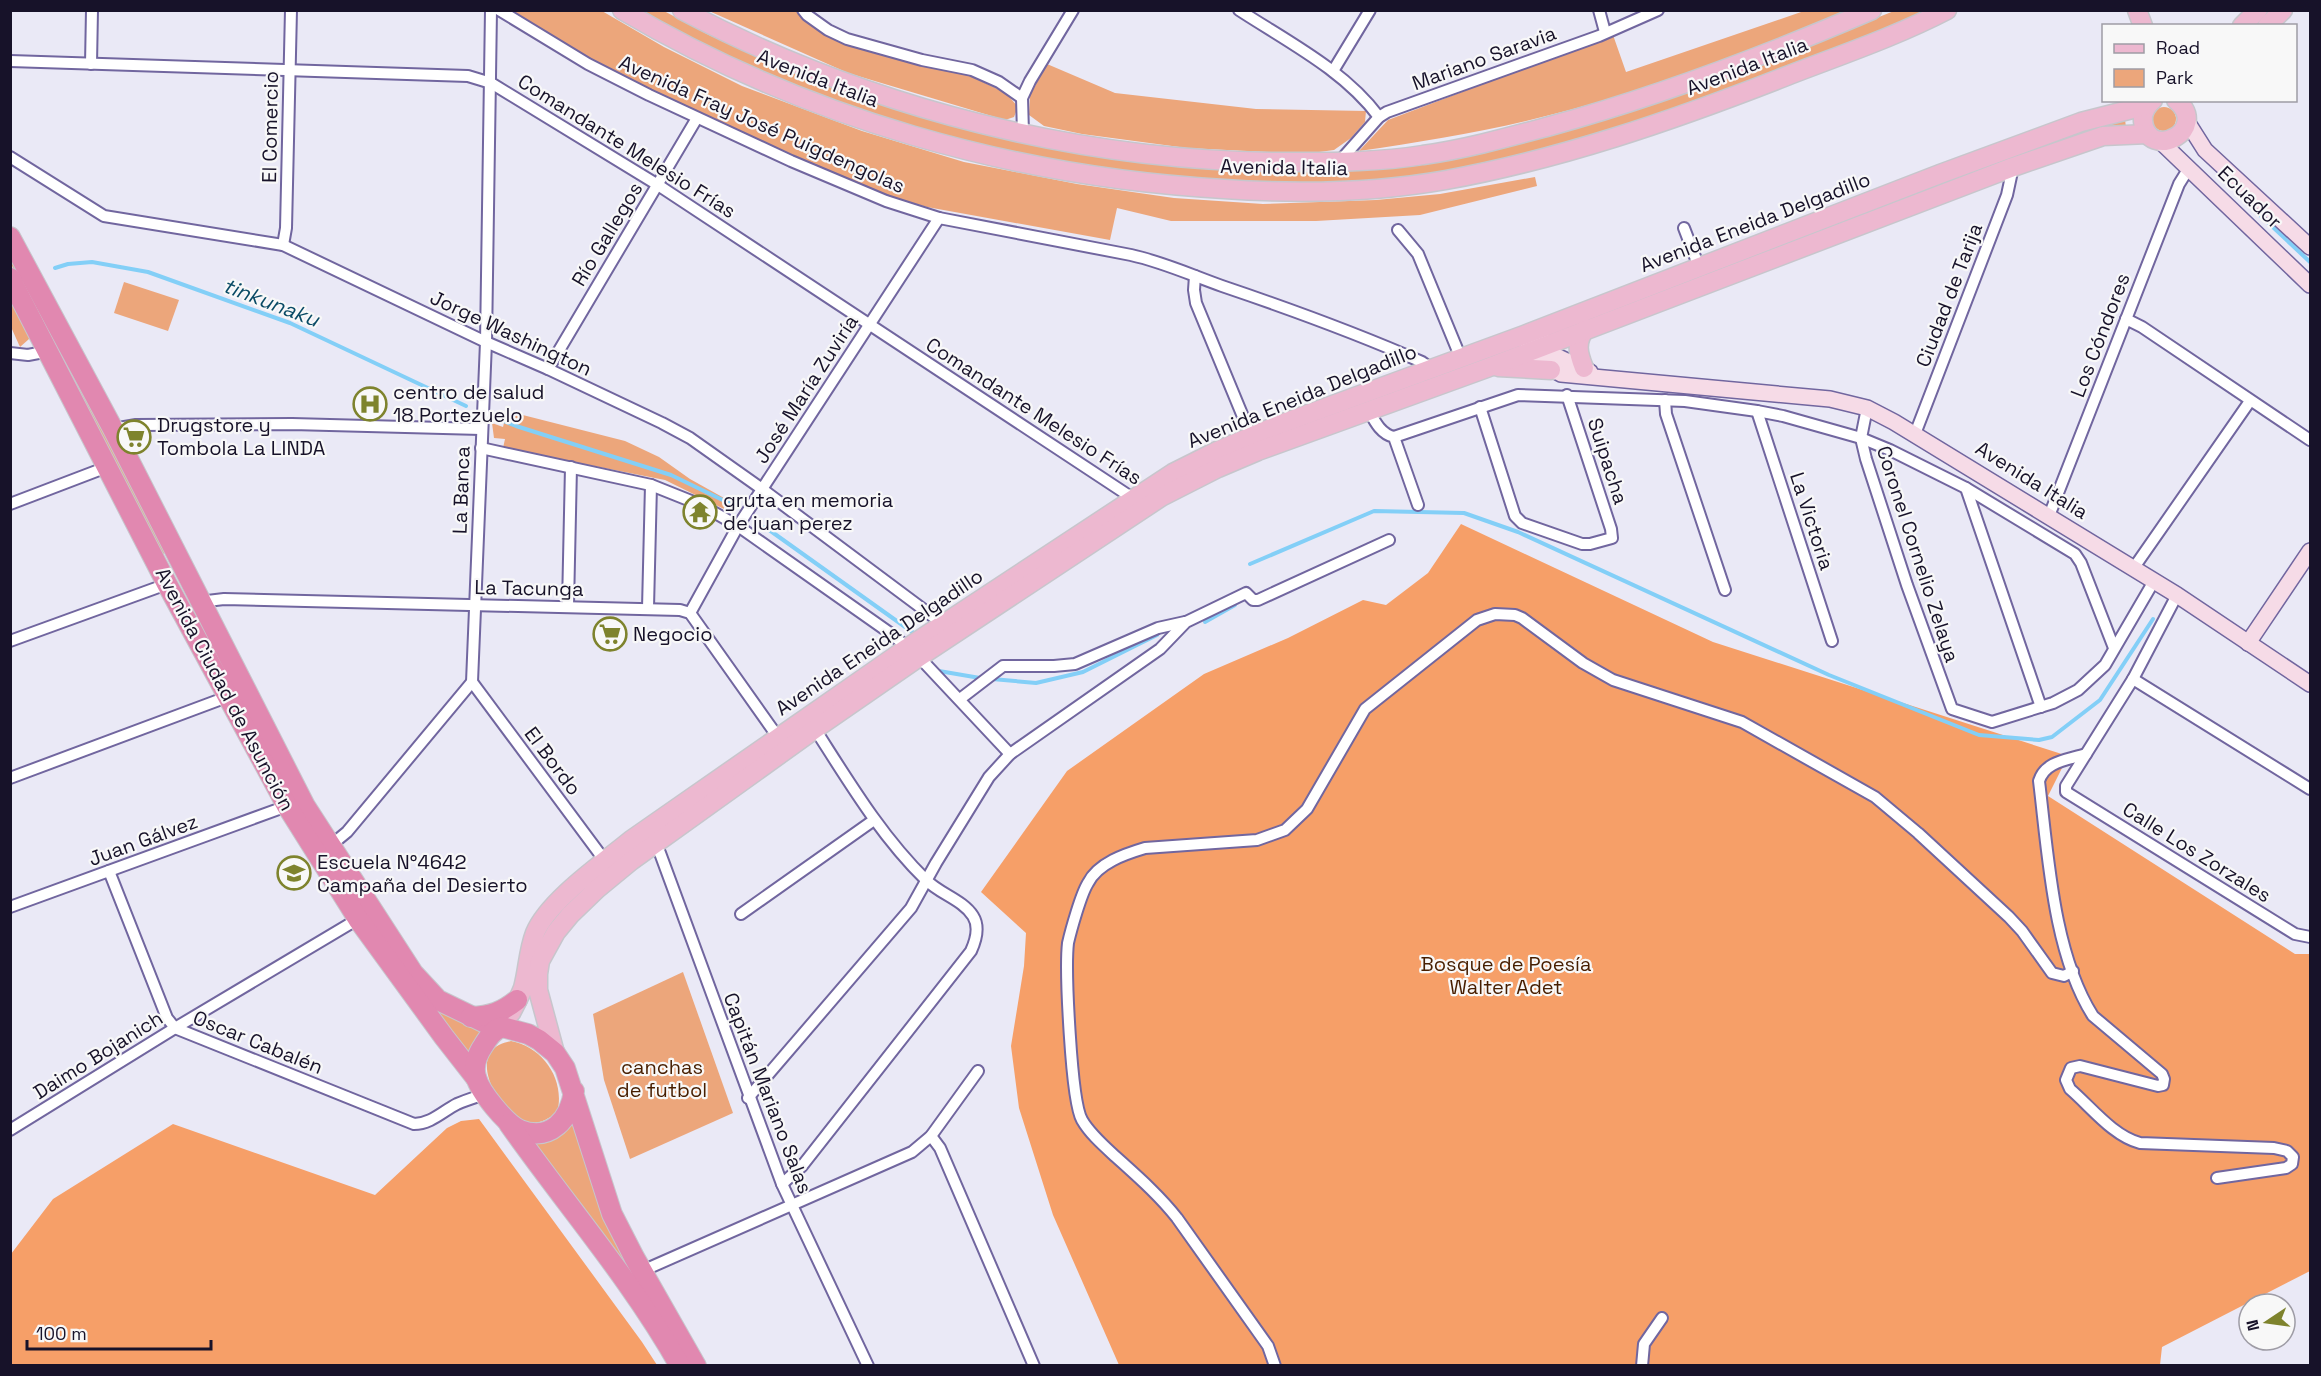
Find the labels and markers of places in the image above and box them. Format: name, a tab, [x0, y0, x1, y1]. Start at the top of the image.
place label: centro de salud 18 Portezuelo	[393, 379, 545, 428]
hospital icon: centro de salud 18 Portezuelo	[352, 386, 388, 422]
place label: Drugstore y Tombola La LINDA	[157, 412, 326, 461]
supermarket icon: Drugstore y Tombola La LINDA	[116, 419, 152, 455]
place label: gruta en memoria de juan perez	[723, 487, 893, 536]
temple icon: gruta en memoria de juan perez	[682, 494, 718, 530]
supermarket icon: Negocio	[592, 616, 628, 652]
place label: Negocio	[633, 621, 713, 647]
place label: Escuela N°4642 Campaña del Desierto	[317, 849, 528, 898]
school or university icon: Escuela N°4642 Campaña del Desierto	[276, 855, 312, 891]

